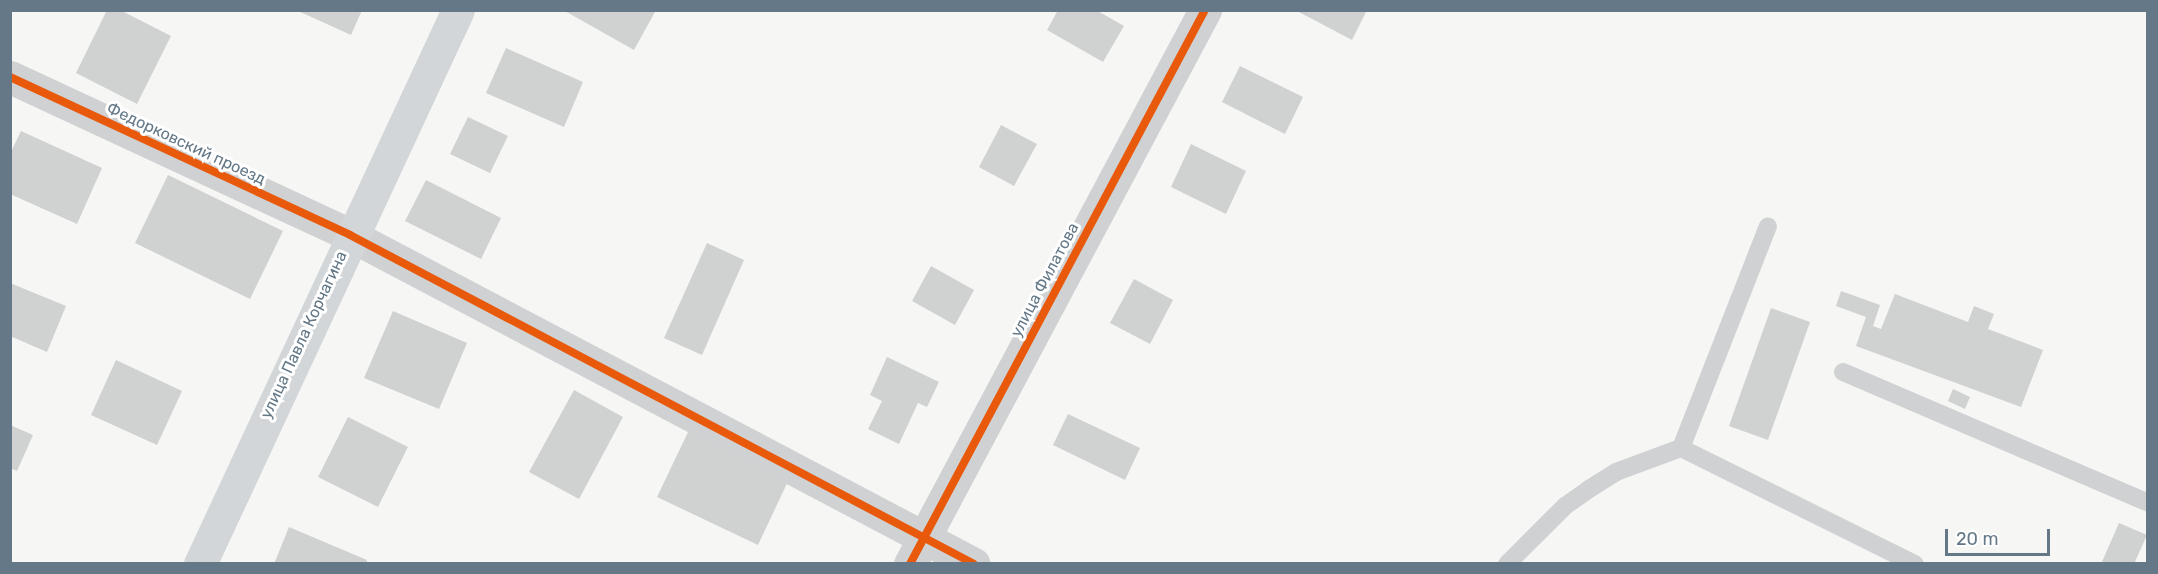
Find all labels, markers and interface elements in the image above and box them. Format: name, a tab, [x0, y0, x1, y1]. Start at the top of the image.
street label: Федорковский проезд	[104, 99, 268, 189]
street label: улица Филатова	[1007, 220, 1083, 340]
street label: улица Павла Корчагина	[257, 248, 351, 422]
scale bar	[1948, 517, 2053, 555]
text: 20 m	[1956, 528, 1998, 550]

